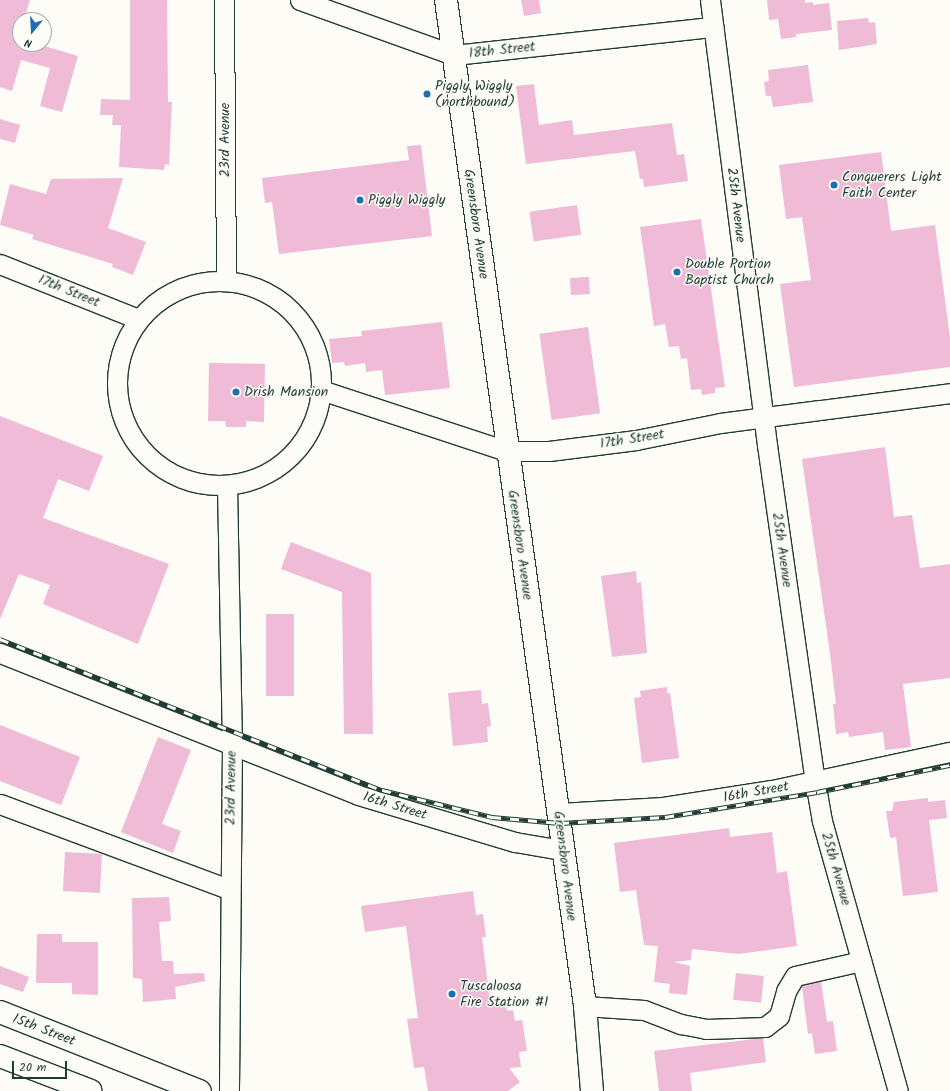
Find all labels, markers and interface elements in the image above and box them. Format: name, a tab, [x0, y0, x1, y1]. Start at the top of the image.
north arrow	[12, 12, 52, 52]
text: N	[23, 33, 35, 52]
street label: 18th Street	[468, 38, 536, 62]
place label: Piggly Wiggly (northbound)	[435, 78, 515, 110]
marker: Piggly Wiggly (northbound)	[422, 89, 432, 99]
street label: 23rd Avenue	[217, 103, 233, 177]
street label: 25th Avenue	[723, 167, 749, 243]
street label: Greensboro Avenue	[460, 168, 492, 280]
place label: Conquerers Light Faith Center	[842, 169, 942, 202]
marker: Conquerers Light Faith Center	[829, 180, 839, 190]
place label: Piggly Wiggly	[368, 192, 445, 208]
marker: Piggly Wiggly	[355, 195, 365, 205]
place label: Double Portion Baptist Church	[685, 256, 774, 288]
marker: Double Portion Baptist Church	[672, 267, 682, 277]
street label: 17th Street	[36, 271, 102, 311]
place label: Drish Mansion	[244, 384, 328, 400]
marker: Drish Mansion	[231, 387, 241, 397]
street label: 17th Street	[599, 426, 665, 452]
street label: Greensboro Avenue	[504, 489, 536, 601]
street label: 25th Avenue	[768, 511, 796, 589]
street label: 23rd Avenue	[222, 751, 240, 825]
street label: 16th Street	[722, 778, 790, 806]
street label: 16th Street	[361, 788, 429, 824]
street label: Greensboro Avenue	[550, 810, 580, 922]
street label: 25th Avenue	[818, 830, 854, 908]
place label: Tuscaloosa Fire Station #1	[460, 978, 548, 1010]
marker: Tuscaloosa Fire Station #1	[447, 989, 457, 999]
street label: 15th Street	[10, 1010, 78, 1050]
scale bar	[14, 1053, 69, 1079]
text: 20 m	[19, 1058, 46, 1077]

